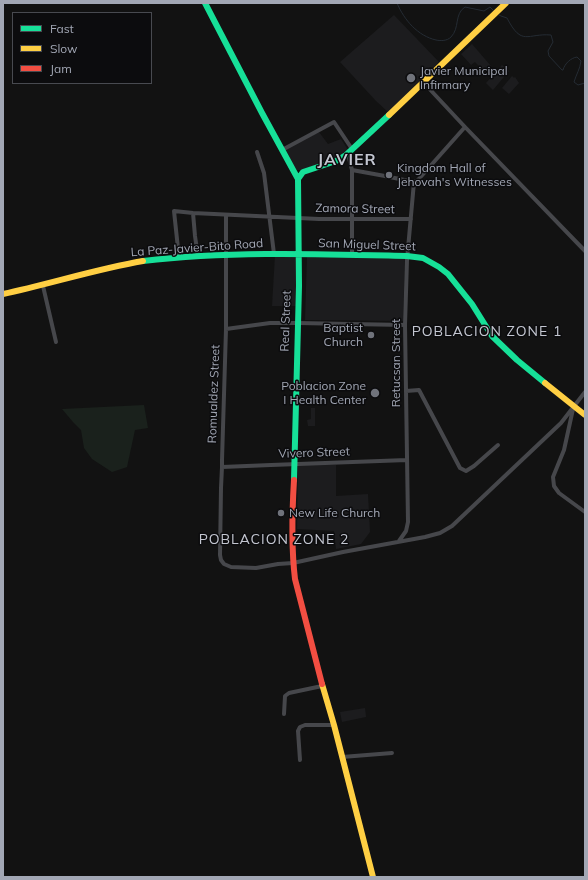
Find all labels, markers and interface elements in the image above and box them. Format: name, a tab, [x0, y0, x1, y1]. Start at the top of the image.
legend	[12, 12, 152, 84]
text: Fast	[50, 21, 74, 36]
text: Slow	[50, 41, 78, 56]
text: Jam	[50, 61, 72, 76]
place label: Javier Municipal Infirmary	[420, 64, 507, 92]
marker: Javier Municipal Infirmary	[405, 72, 417, 84]
district label: JAVIER	[317, 150, 377, 170]
place label: Kingdom Hall of Jehovah's Witnesses	[397, 161, 512, 189]
marker: Kingdom Hall of Jehovah's Witnesses	[384, 170, 394, 180]
street label: Zamora Street	[315, 201, 395, 217]
street label: La Paz-Javier-Bito Road	[130, 236, 264, 260]
street label: San Miguel Street	[318, 236, 416, 254]
street label: Real Street	[278, 290, 294, 352]
street label: Retucsan Street	[389, 319, 403, 407]
place label: Baptist Church	[323, 321, 363, 349]
district label: POBLACION ZONE 1	[412, 324, 562, 340]
marker: Baptist Church	[366, 330, 376, 340]
street label: Romualdez Street	[205, 344, 223, 444]
place label: Poblacion Zone I Health Center	[281, 379, 366, 407]
marker: Poblacion Zone I Health Center	[369, 387, 381, 399]
street label: Vivero Street	[278, 445, 350, 461]
place label: New Life Church	[289, 506, 380, 520]
marker: New Life Church	[276, 508, 286, 518]
district label: POBLACION ZONE 2	[199, 532, 349, 548]

